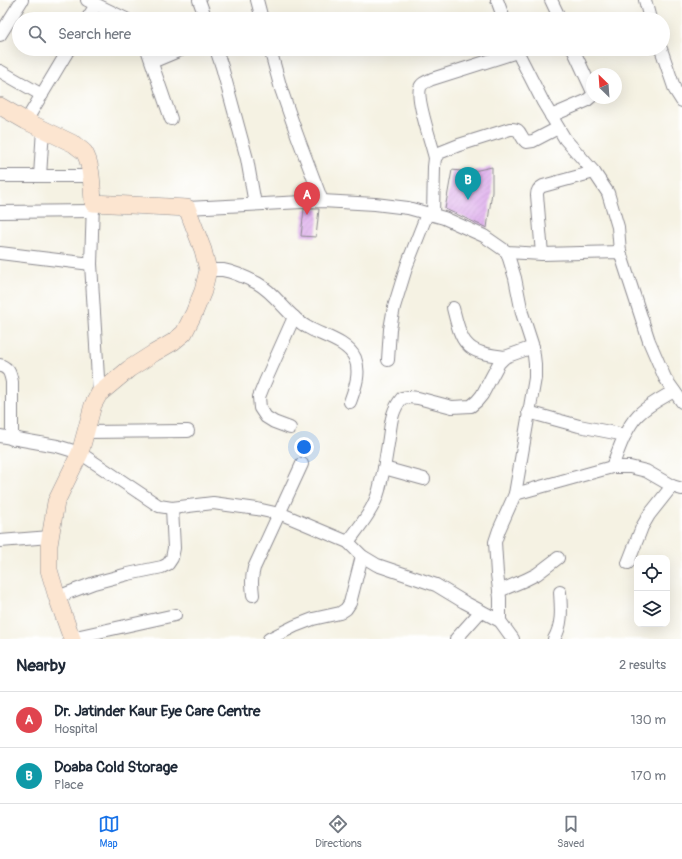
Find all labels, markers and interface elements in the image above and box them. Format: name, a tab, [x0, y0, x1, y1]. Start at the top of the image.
search box	[12, 12, 670, 56]
icon: search	[26, 23, 48, 45]
text: Search here	[58, 25, 131, 44]
north arrow	[586, 68, 622, 104]
pin: B	[455, 167, 481, 200]
pin: A	[294, 182, 320, 215]
your location	[294, 437, 314, 457]
map controls	[634, 555, 670, 627]
button: locate	[634, 555, 670, 591]
button: layers	[634, 591, 670, 627]
text: Nearby	[16, 655, 65, 676]
text: 2 results	[619, 657, 666, 673]
text: Dr. Jatinder Kaur Eye Care Centre	[54, 702, 260, 721]
text: A	[25, 712, 33, 728]
text: 130 m	[630, 712, 666, 728]
text: Hospital	[54, 721, 98, 737]
text: Doaba Cold Storage	[54, 758, 178, 777]
text: B	[25, 768, 33, 784]
text: 170 m	[631, 768, 666, 784]
text: Place	[54, 777, 83, 793]
tab: Map	[98, 813, 120, 850]
tab: Directions	[315, 813, 362, 850]
tab: Saved	[557, 813, 584, 850]

